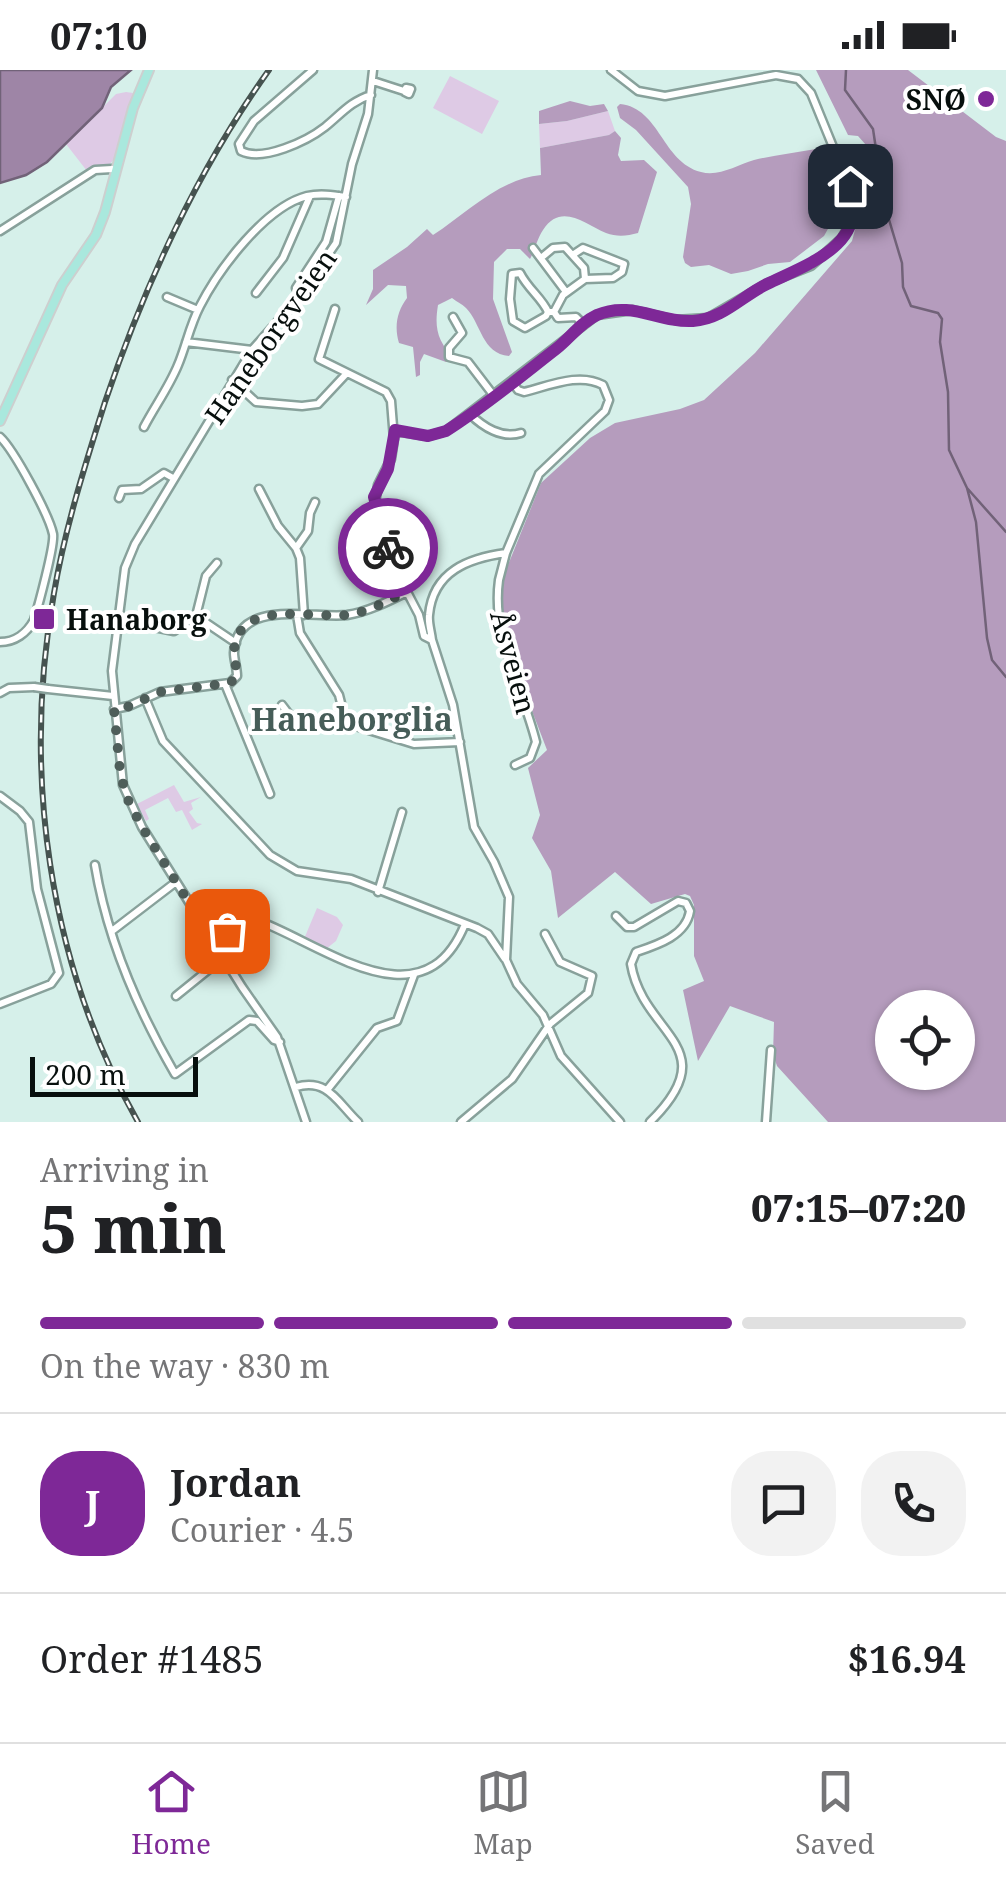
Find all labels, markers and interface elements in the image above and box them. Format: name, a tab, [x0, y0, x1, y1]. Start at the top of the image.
text: 07:10	[50, 9, 147, 61]
place label: SNØ	[906, 80, 966, 118]
marker: SNØ	[975, 88, 997, 110]
pin	[808, 144, 893, 229]
icon: home	[823, 159, 878, 214]
street label: Haneborgveien	[195, 241, 345, 431]
courier	[338, 498, 438, 598]
icon: bike	[361, 521, 416, 576]
place label: Hanaborg	[66, 600, 207, 638]
marker: Hanaborg	[31, 606, 57, 632]
street label: Åsveien	[482, 606, 546, 718]
district label: Haneborglia	[251, 697, 453, 740]
pin	[185, 889, 270, 974]
icon: bag	[200, 904, 255, 959]
map controls	[875, 990, 975, 1090]
button: locate	[875, 990, 975, 1090]
scale bar	[30, 1052, 198, 1096]
text: 200 m	[45, 1055, 126, 1093]
text: Arriving in	[40, 1148, 209, 1191]
text: 07:15–07:20	[751, 1181, 966, 1233]
text: 5 min	[40, 1184, 227, 1272]
text: On the way · 830 m	[40, 1344, 330, 1387]
button: chat	[731, 1451, 836, 1556]
button: phone	[861, 1451, 966, 1556]
text: Jordan	[170, 1456, 301, 1508]
text: J	[85, 1477, 100, 1529]
text: Courier · 4.5	[170, 1508, 354, 1551]
text: Order #1485	[40, 1632, 264, 1684]
text: $16.94	[847, 1632, 966, 1684]
tab: Home	[131, 1764, 211, 1862]
tab: Map	[474, 1764, 533, 1862]
tab: Saved	[795, 1764, 875, 1862]

